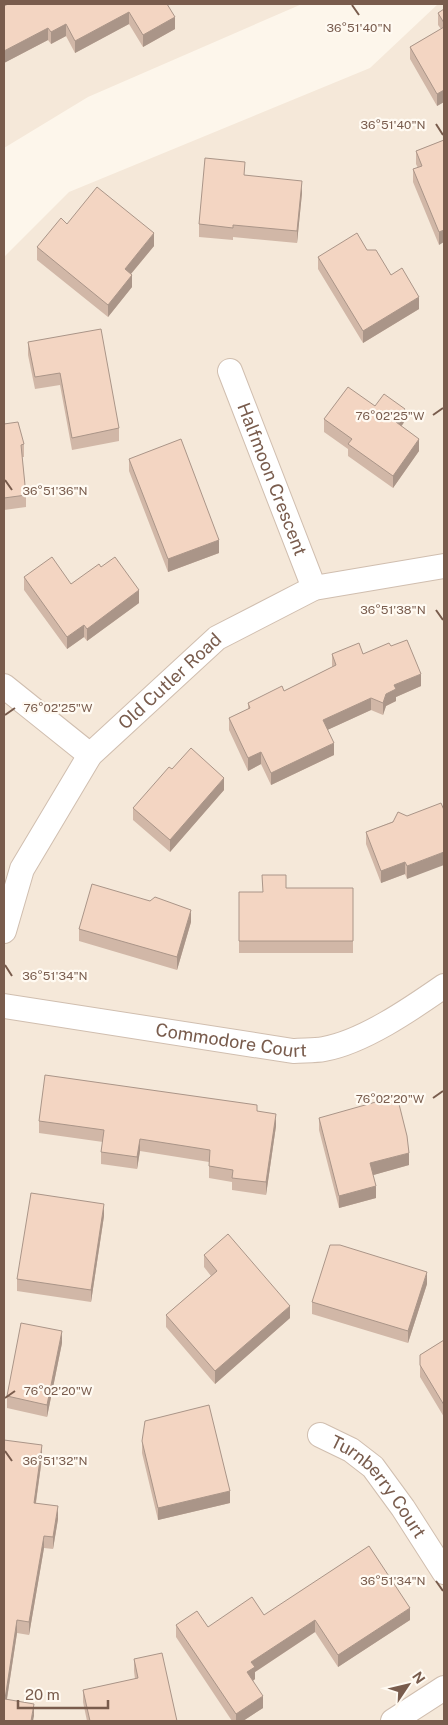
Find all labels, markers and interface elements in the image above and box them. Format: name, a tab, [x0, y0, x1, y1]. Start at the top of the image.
text: 36°51'40"N	[326, 21, 392, 35]
text: 36°51'40"N	[360, 118, 426, 132]
street label: Halfmoon Crescent	[233, 400, 311, 558]
text: 76°02'25"W	[356, 409, 425, 423]
text: 36°51'36"N	[22, 484, 88, 498]
text: 36°51'38"N	[360, 603, 426, 617]
street label: Old Cutler Road	[114, 628, 225, 734]
text: 76°02'25"W	[24, 701, 93, 715]
text: 36°51'34"N	[22, 969, 88, 983]
street label: Commodore Court	[154, 1019, 307, 1061]
text: 76°02'20"W	[356, 1092, 425, 1106]
text: 76°02'20"W	[24, 1384, 93, 1398]
street label: Turnberry Court	[327, 1431, 431, 1542]
text: 36°51'32"N	[23, 1454, 87, 1468]
text: 36°51'34"N	[360, 1574, 426, 1588]
north arrow	[383, 1660, 433, 1710]
text: N	[409, 1668, 428, 1687]
scale bar	[18, 1678, 108, 1710]
text: 20 m	[25, 1686, 60, 1703]

